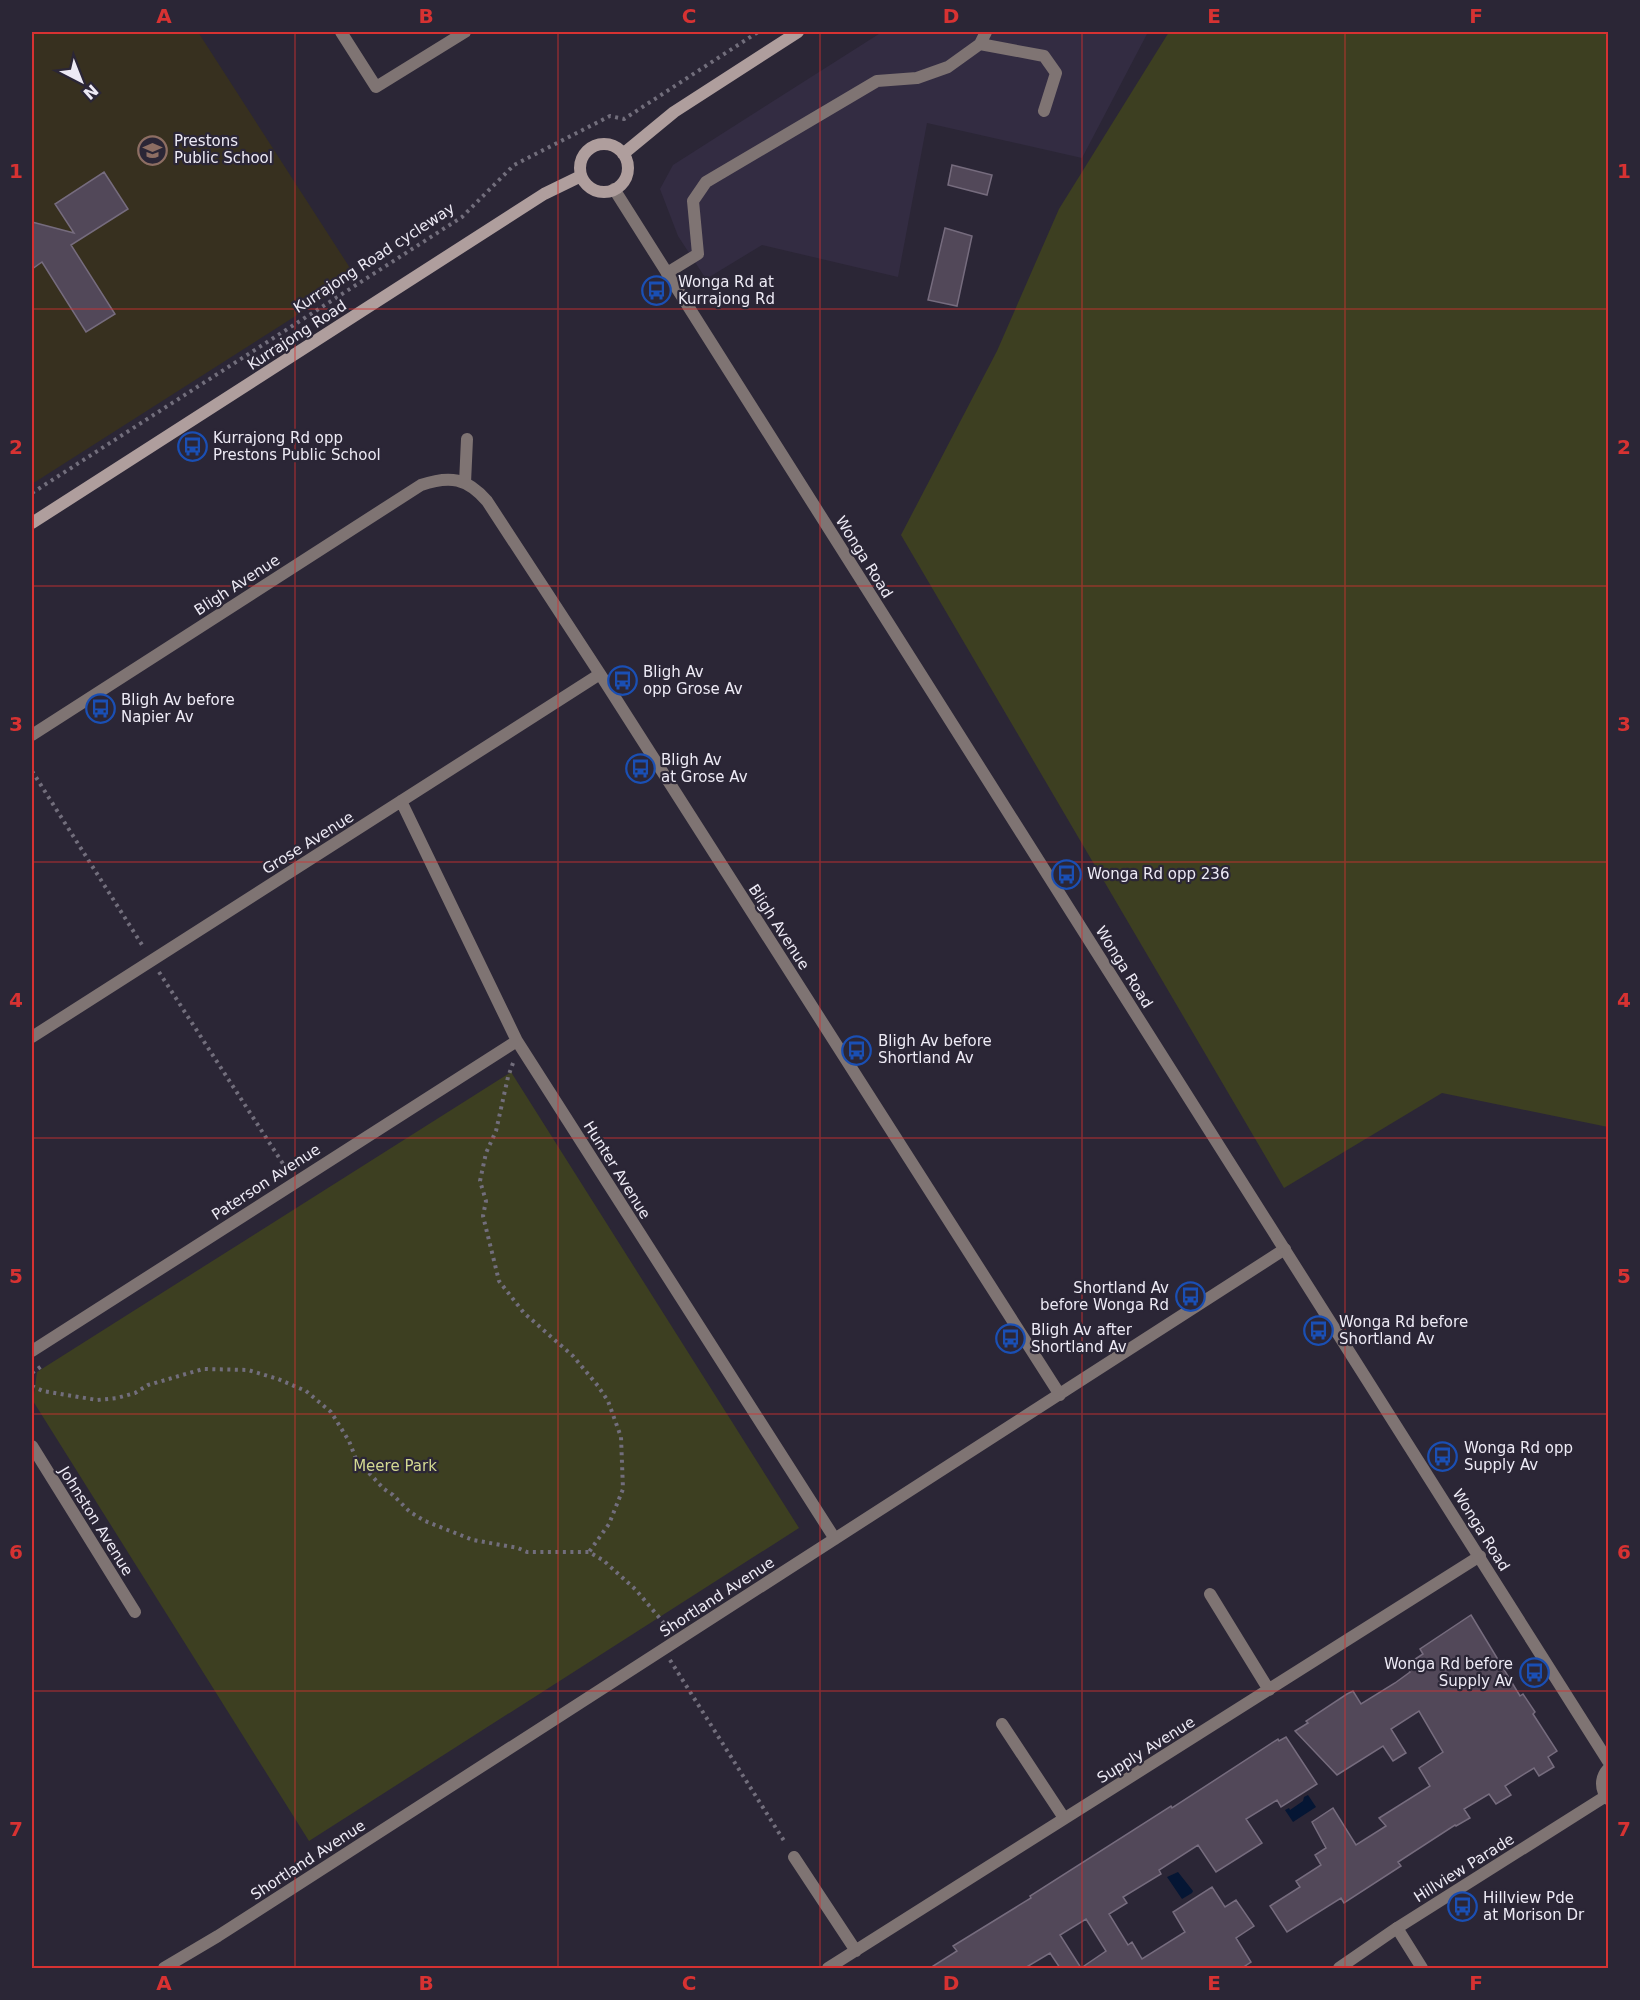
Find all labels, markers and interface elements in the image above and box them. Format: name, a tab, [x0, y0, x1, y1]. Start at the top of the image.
text: A	[156, 4, 172, 28]
text: B	[418, 4, 434, 28]
text: C	[682, 4, 696, 28]
text: D	[943, 4, 959, 28]
text: E	[1207, 4, 1221, 28]
text: F	[1469, 4, 1483, 28]
north arrow	[51, 51, 111, 111]
text: N	[79, 80, 102, 103]
place label: Prestons Public School	[174, 132, 273, 167]
school or university icon: Prestons Public School	[137, 134, 169, 166]
text: 1	[9, 159, 23, 183]
text: 1	[1617, 159, 1631, 183]
street label: Kurrajong Road cycleway	[290, 199, 458, 317]
place label: Wonga Rd at Kurrajong Rd	[678, 273, 775, 308]
bus stop icon: Wonga Rd at Kurrajong Rd	[641, 275, 673, 307]
street label: Kurrajong Road	[244, 296, 350, 374]
place label: Kurrajong Rd opp Prestons Public School	[213, 429, 381, 464]
bus stop icon: Kurrajong Rd opp Prestons Public School	[176, 431, 208, 463]
text: 2	[9, 435, 23, 459]
text: 2	[1617, 435, 1631, 459]
street label: Wonga Road	[832, 512, 896, 602]
street label: Bligh Avenue	[191, 551, 283, 619]
place label: Bligh Av opp Grose Av	[643, 663, 743, 698]
bus stop icon: Bligh Av opp Grose Av	[606, 665, 638, 697]
place label: Bligh Av before Napier Av	[121, 691, 235, 726]
bus stop icon: Bligh Av before Napier Av	[84, 693, 116, 725]
text: 3	[9, 712, 23, 736]
text: 3	[1617, 712, 1631, 736]
place label: Bligh Av at Grose Av	[661, 751, 748, 786]
bus stop icon: Bligh Av at Grose Av	[624, 753, 656, 785]
street label: Grose Avenue	[259, 808, 357, 878]
bus stop icon: Wonga Rd opp 236	[1050, 858, 1082, 890]
place label: Wonga Rd opp 236	[1087, 865, 1229, 883]
street label: Bligh Avenue	[745, 881, 813, 973]
street label: Wonga Road	[1092, 922, 1156, 1012]
text: 4	[9, 988, 23, 1012]
text: 4	[1617, 988, 1631, 1012]
place label: Bligh Av before Shortland Av	[878, 1032, 992, 1067]
bus stop icon: Bligh Av before Shortland Av	[841, 1034, 873, 1066]
street label: Hunter Avenue	[580, 1118, 654, 1222]
street label: Paterson Avenue	[208, 1140, 324, 1224]
text: 5	[9, 1264, 23, 1288]
text: 5	[1617, 1264, 1631, 1288]
place label: Shortland Av before Wonga Rd	[1040, 1279, 1169, 1314]
bus stop icon: Shortland Av before Wonga Rd	[1174, 1281, 1206, 1313]
place label: Wonga Rd before Shortland Av	[1339, 1313, 1468, 1348]
bus stop icon: Wonga Rd before Shortland Av	[1302, 1315, 1334, 1347]
place label: Bligh Av after Shortland Av	[1031, 1321, 1133, 1356]
bus stop icon: Bligh Av after Shortland Av	[994, 1323, 1026, 1355]
place label: Wonga Rd opp Supply Av	[1464, 1439, 1573, 1474]
bus stop icon: Wonga Rd opp Supply Av	[1427, 1441, 1459, 1473]
park label: Meere Park	[353, 1457, 437, 1475]
street label: Johnston Avenue	[55, 1462, 137, 1579]
street label: Wonga Road	[1449, 1485, 1513, 1575]
text: 6	[9, 1540, 23, 1564]
text: 6	[1617, 1540, 1631, 1564]
street label: Shortland Avenue	[656, 1553, 778, 1641]
place label: Wonga Rd before Supply Av	[1384, 1655, 1513, 1690]
bus stop icon: Wonga Rd before Supply Av	[1518, 1657, 1550, 1689]
street label: Supply Avenue	[1094, 1713, 1198, 1787]
street label: Shortland Avenue	[247, 1816, 369, 1904]
text: 7	[9, 1817, 23, 1841]
text: 7	[1617, 1817, 1631, 1841]
street label: Hillview Parade	[1411, 1830, 1517, 1906]
place label: Hillview Pde at Morison Dr	[1483, 1889, 1585, 1924]
bus stop icon: Hillview Pde at Morison Dr	[1446, 1891, 1478, 1923]
text: A	[156, 1971, 172, 1995]
text: B	[418, 1971, 434, 1995]
text: C	[682, 1971, 696, 1995]
text: D	[943, 1971, 959, 1995]
text: E	[1207, 1971, 1221, 1995]
text: F	[1469, 1971, 1483, 1995]

